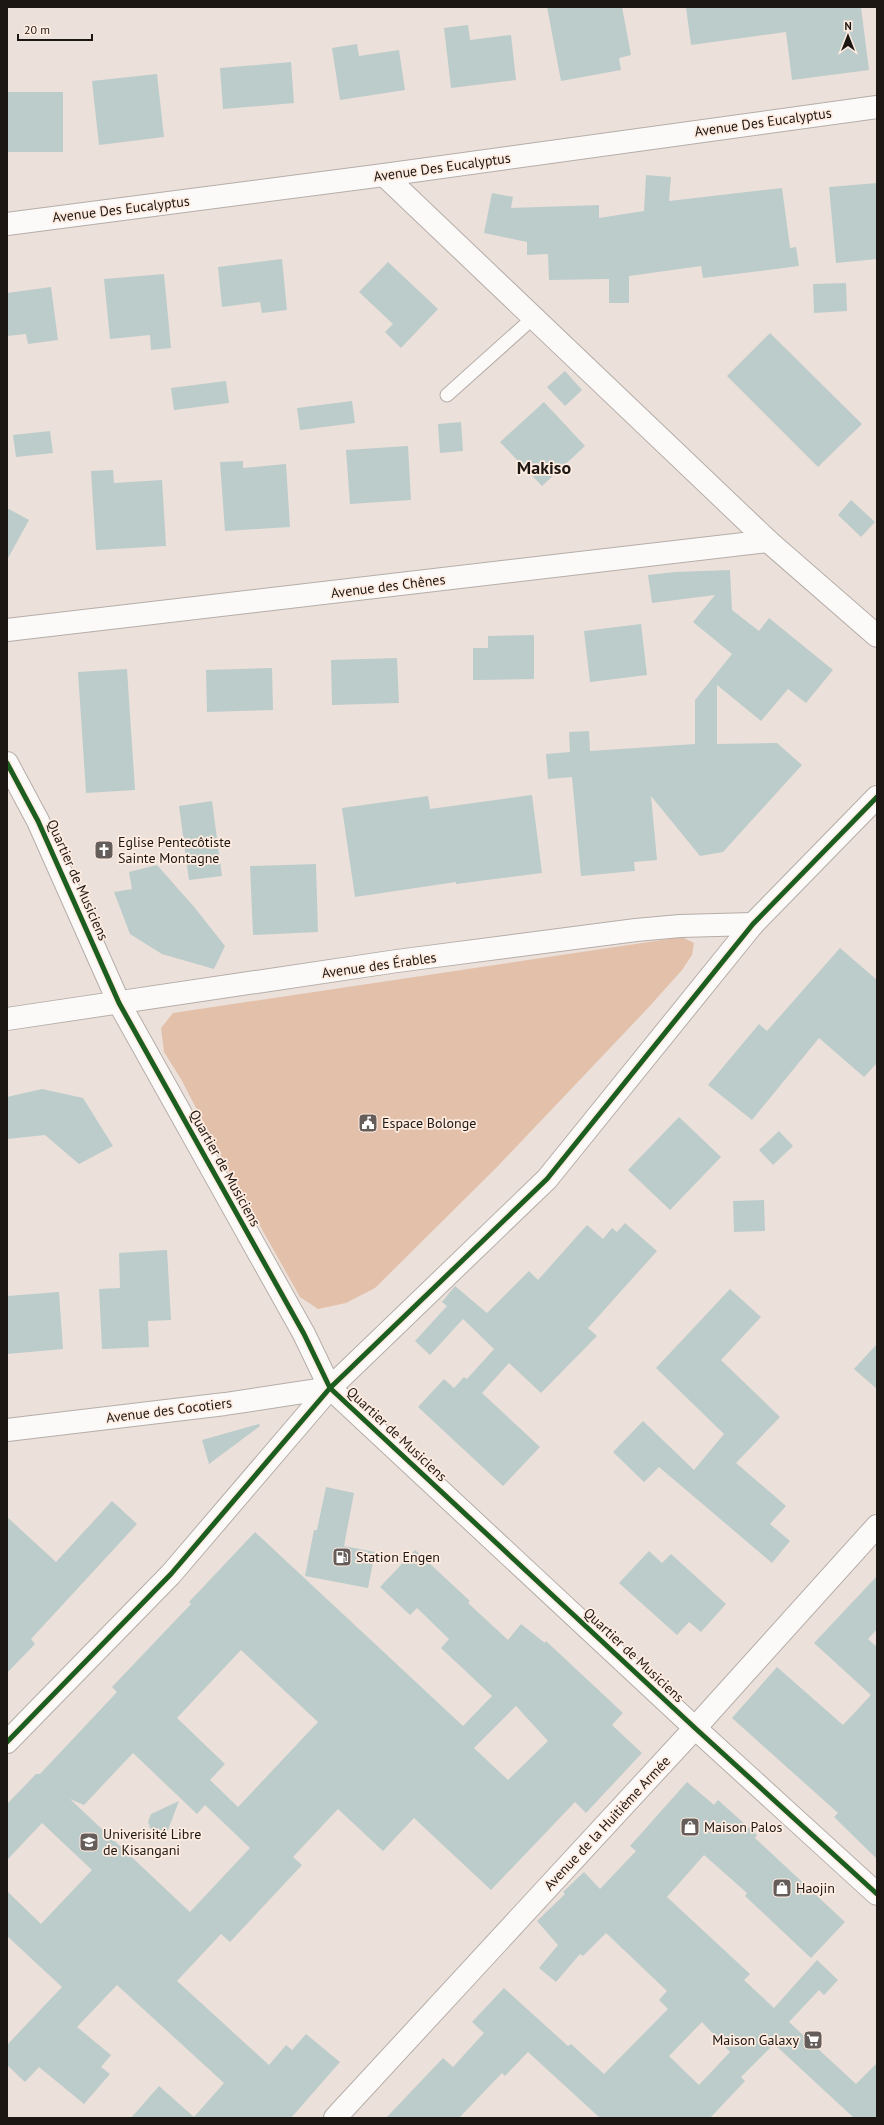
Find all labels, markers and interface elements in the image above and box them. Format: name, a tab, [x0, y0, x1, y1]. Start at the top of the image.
scale bar	[18, 16, 92, 42]
north arrow	[828, 16, 868, 56]
text: N	[844, 19, 852, 33]
text: 20 m	[24, 22, 50, 37]
street label: Avenue Des Eucalyptus	[693, 103, 833, 141]
street label: Avenue Des Eucalyptus	[372, 148, 512, 186]
street label: Avenue Des Eucalyptus	[51, 192, 191, 226]
district label: Makiso	[517, 456, 571, 479]
street label: Avenue des Chênes	[330, 570, 446, 602]
street label: Quartier de Musiciens	[43, 817, 113, 943]
place label: Eglise Pentecôtiste Sainte Montagne	[118, 833, 231, 867]
church icon: Eglise Pentecôtiste Sainte Montagne	[93, 839, 115, 861]
street label: Avenue des Érables	[321, 948, 438, 982]
street label: Quartier de Musiciens	[185, 1106, 265, 1230]
public building icon: Espace Bolonge	[357, 1112, 379, 1134]
place label: Espace Bolonge	[382, 1114, 476, 1132]
street label: Quartier de Musiciens	[343, 1383, 451, 1485]
street label: Avenue des Cocotiers	[105, 1393, 233, 1427]
fuel station icon: Station Engen	[331, 1546, 353, 1568]
place label: Station Engen	[356, 1548, 440, 1566]
street label: Quartier de Musiciens	[580, 1604, 688, 1706]
street label: Avenue de la Huitième Armée	[540, 1752, 674, 1894]
shop icon: Maison Palos	[679, 1816, 701, 1838]
place label: Maison Palos	[704, 1818, 782, 1836]
place label: Univerisité Libre de Kisangani	[103, 1825, 201, 1859]
school or university icon: Univerisité Libre de Kisangani	[78, 1831, 100, 1853]
shop icon: Haojin	[771, 1877, 793, 1899]
place label: Haojin	[796, 1879, 835, 1897]
supermarket icon: Maison Galaxy	[802, 2029, 824, 2051]
place label: Maison Galaxy	[712, 2031, 799, 2049]

